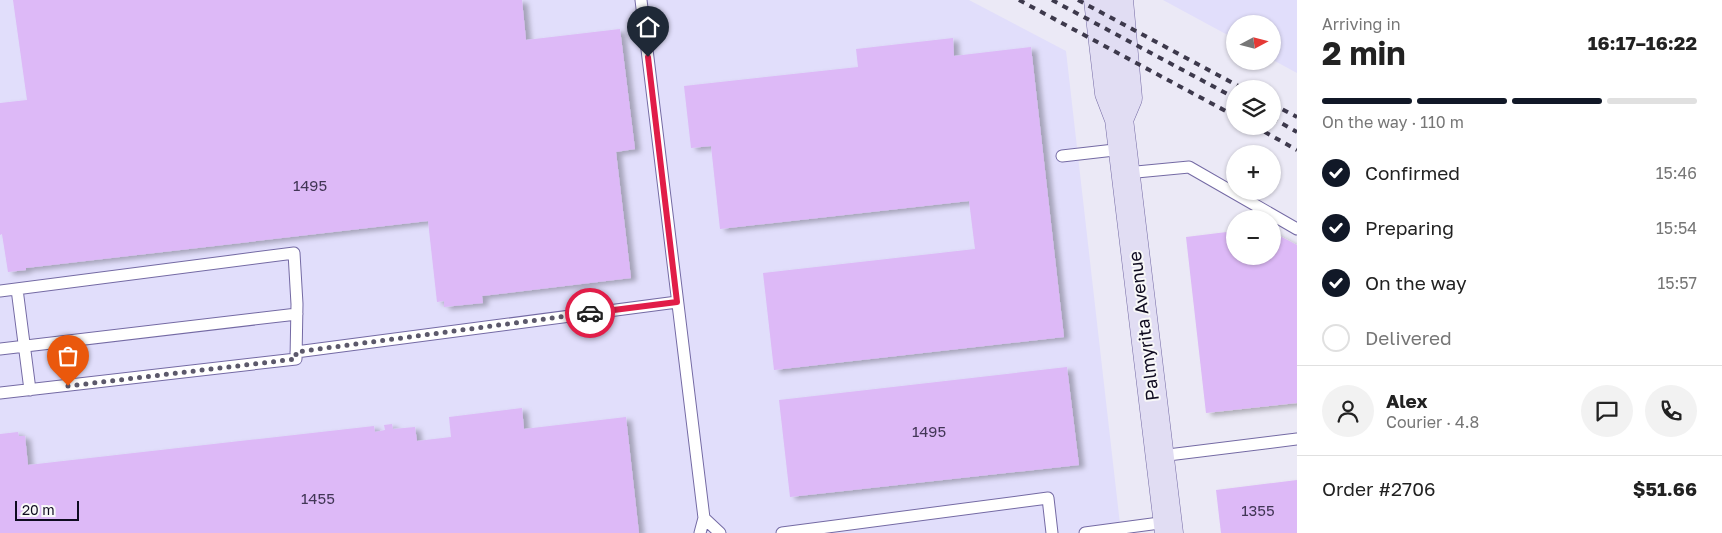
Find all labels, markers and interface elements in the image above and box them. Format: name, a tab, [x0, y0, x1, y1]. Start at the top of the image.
pin	[627, 6, 669, 57]
icon: home	[634, 13, 662, 41]
text: Arriving in	[1322, 14, 1401, 34]
north arrow	[1226, 15, 1281, 70]
map controls	[1226, 15, 1281, 265]
text: 16:17–16:22	[1588, 31, 1697, 54]
text: 2 min	[1322, 34, 1406, 72]
button: layers	[1226, 80, 1281, 135]
text: On the way · 110 m	[1322, 112, 1464, 132]
button: +	[1226, 145, 1281, 200]
icon: check	[1322, 159, 1350, 187]
text: Confirmed	[1365, 161, 1460, 184]
text: 15:46	[1656, 163, 1697, 183]
house number: 1495	[293, 176, 327, 194]
button: −	[1226, 210, 1281, 265]
icon: check	[1322, 214, 1350, 242]
text: Preparing	[1365, 216, 1454, 239]
text: 15:54	[1656, 218, 1697, 238]
street label: Palmyrita Avenue	[1123, 250, 1163, 402]
icon: check	[1322, 269, 1350, 297]
text: On the way	[1365, 271, 1467, 294]
text: 15:57	[1657, 273, 1697, 293]
courier	[565, 288, 615, 338]
icon: car	[576, 299, 604, 327]
text: Delivered	[1365, 326, 1452, 349]
pin	[47, 335, 89, 386]
icon: bag	[54, 342, 82, 370]
button: person	[1322, 385, 1374, 437]
button: chat	[1581, 385, 1633, 437]
button: phone	[1645, 385, 1697, 437]
text: Alex	[1386, 389, 1427, 412]
text: Courier · 4.8	[1386, 412, 1479, 432]
house number: 1495	[912, 422, 946, 440]
text: Order #2706	[1322, 477, 1435, 500]
text: $51.66	[1633, 477, 1697, 500]
house number: 1455	[301, 489, 335, 507]
scale bar	[15, 498, 79, 521]
text: 20 m	[22, 501, 55, 518]
house number: 1355	[1241, 501, 1275, 519]

